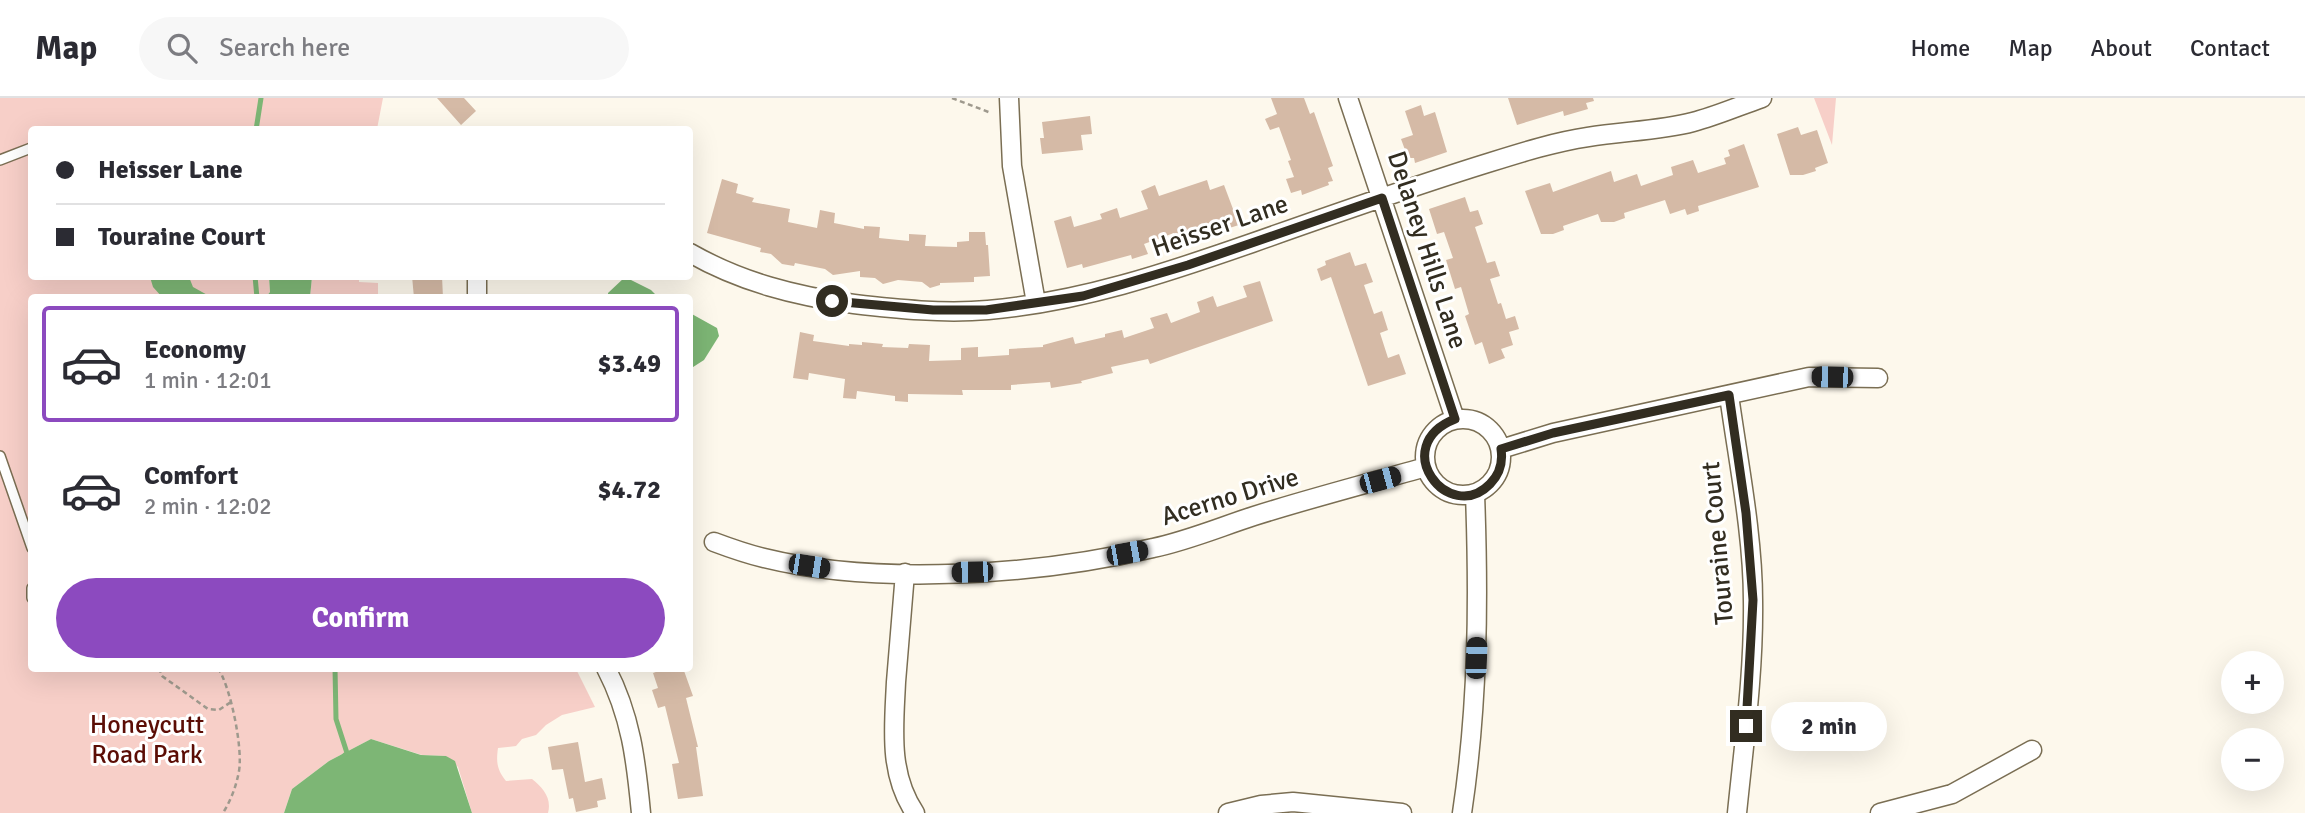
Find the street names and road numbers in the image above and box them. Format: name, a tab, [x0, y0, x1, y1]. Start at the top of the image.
street label: Delaney Hills Lane	[1380, 147, 1474, 353]
street label: Heisser Lane	[1147, 188, 1293, 264]
street label: Touraine Court	[1695, 460, 1741, 626]
street label: Acerno Drive	[1157, 461, 1303, 533]

